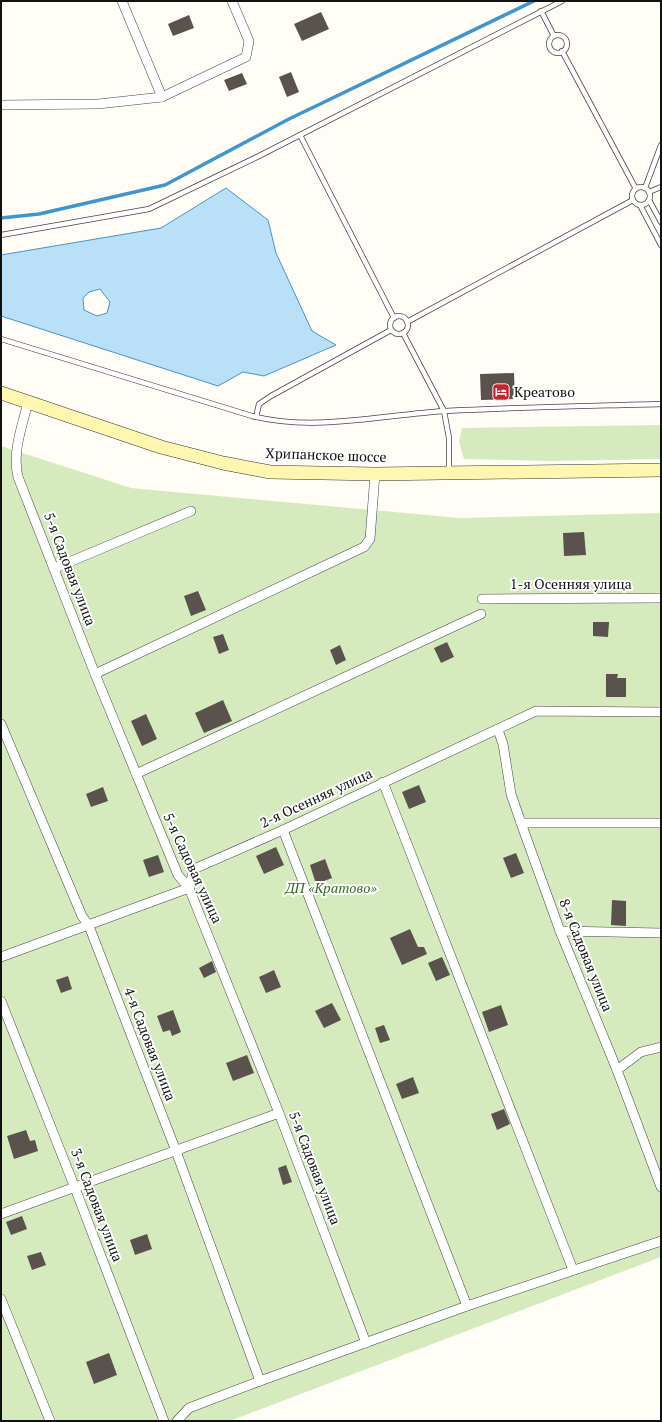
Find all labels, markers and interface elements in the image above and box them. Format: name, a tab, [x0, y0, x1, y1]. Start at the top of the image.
hotel icon: Креатово	[491, 382, 511, 402]
place label: Креатово	[514, 382, 575, 401]
street label: Хрипанское шоссе	[265, 443, 387, 466]
street label: 5-я Садовая улица	[40, 509, 101, 628]
street label: 1-я Осенняя улица	[510, 574, 632, 593]
street label: 2-я Осенняя улица	[257, 763, 375, 832]
street label: 5-я Садовая улица	[159, 809, 227, 926]
park label: ДП «Кратово»	[284, 878, 377, 897]
street label: 8-я Садовая улица	[555, 896, 618, 1014]
street label: 4-я Садовая улица	[120, 984, 181, 1103]
street label: 5-я Садовая улица	[285, 1108, 346, 1227]
street label: 3-я Садовая улица	[67, 1145, 128, 1264]

